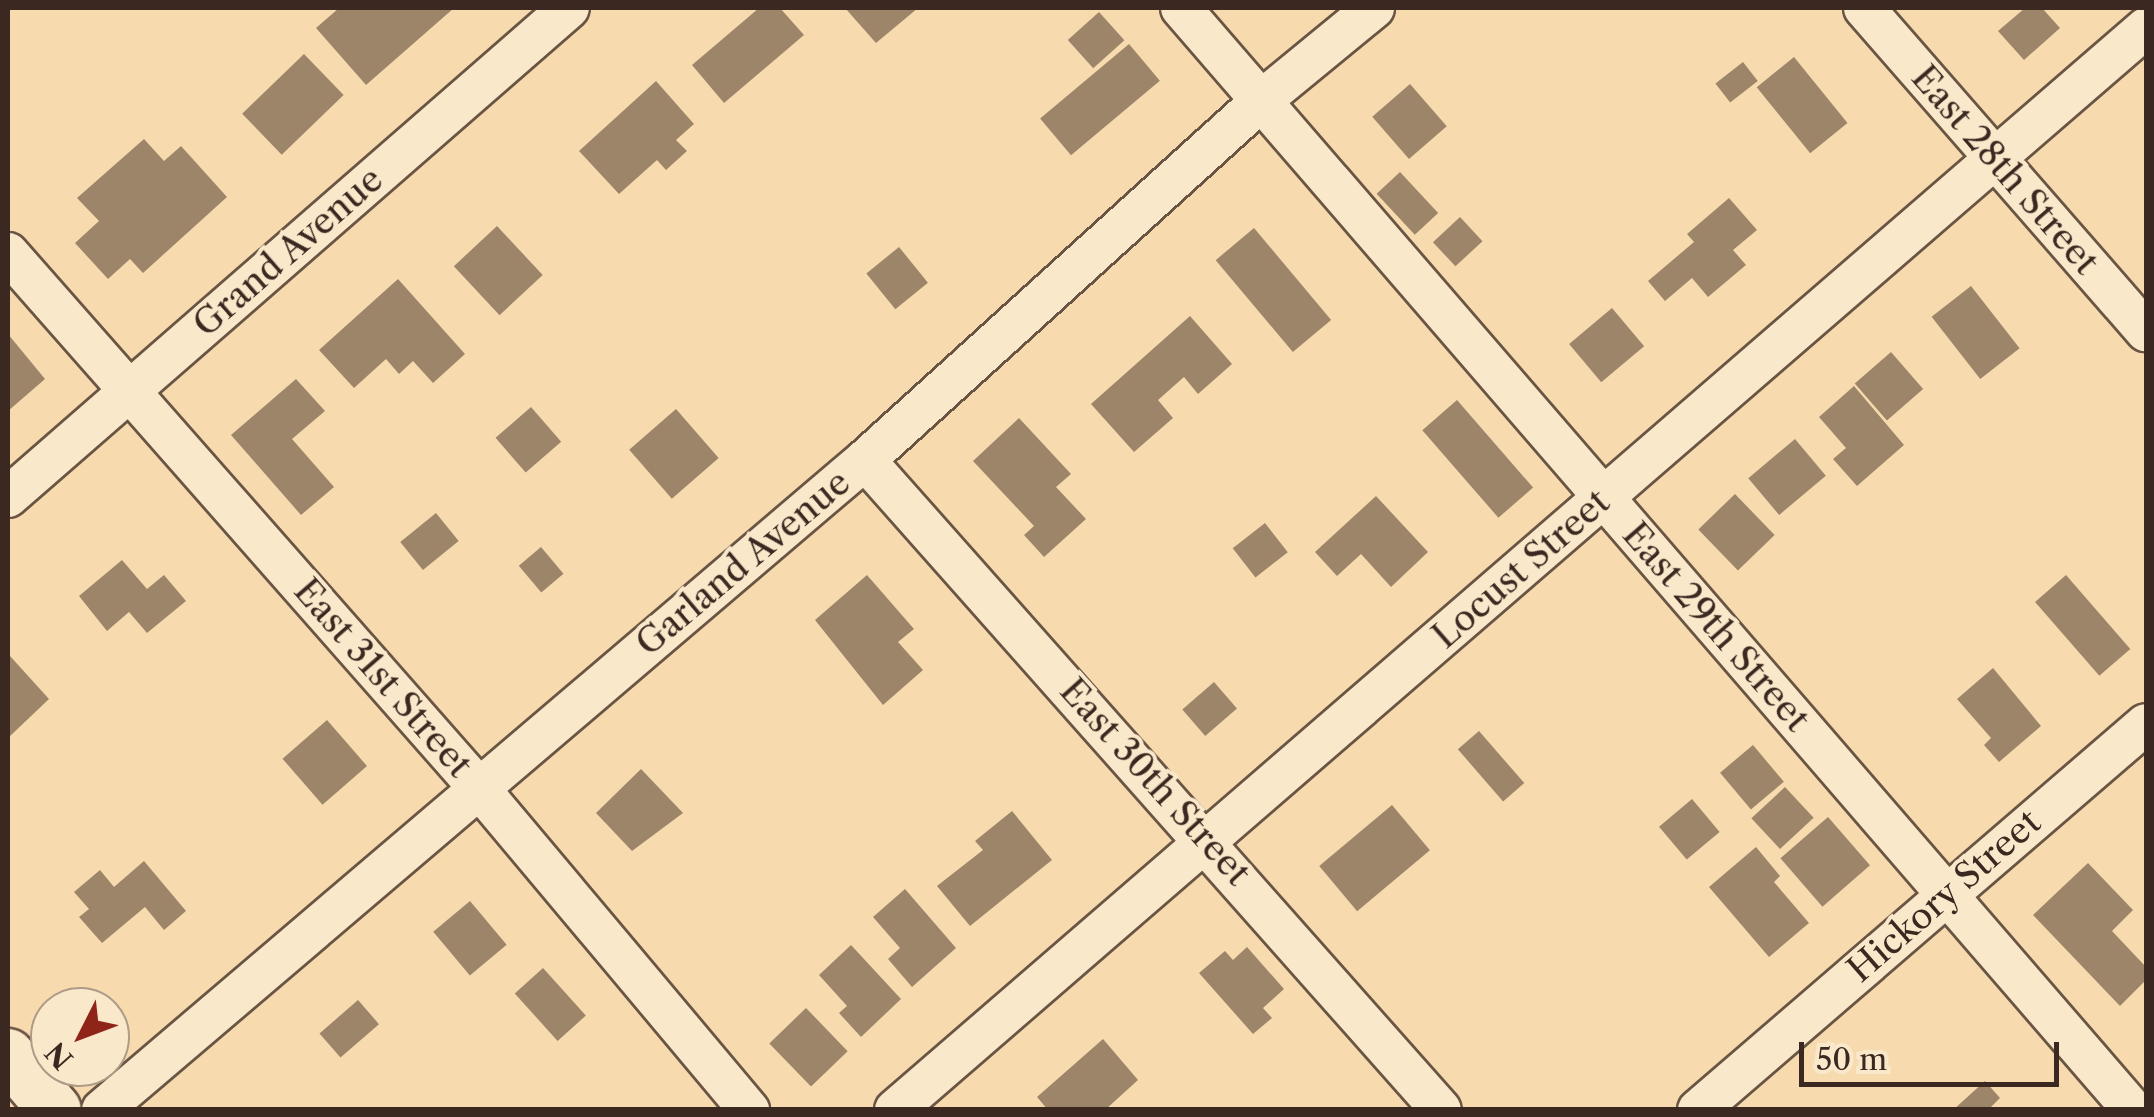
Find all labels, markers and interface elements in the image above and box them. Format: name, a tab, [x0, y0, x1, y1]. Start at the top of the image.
street label: East 28th Street	[1903, 57, 2107, 283]
street label: Grand Avenue	[184, 158, 392, 346]
street label: Garland Avenue	[627, 461, 859, 665]
street label: Locust Street	[1424, 481, 1618, 657]
street label: East 29th Street	[1614, 514, 1818, 740]
street label: East 31st Street	[285, 570, 481, 786]
street label: East 30th Street	[1051, 670, 1259, 894]
street label: Hickory Street	[1839, 801, 2049, 991]
north arrow	[30, 987, 130, 1087]
scale bar	[1804, 1022, 2064, 1084]
text: N	[38, 1035, 80, 1076]
text: 50 m	[1816, 1041, 1887, 1078]

